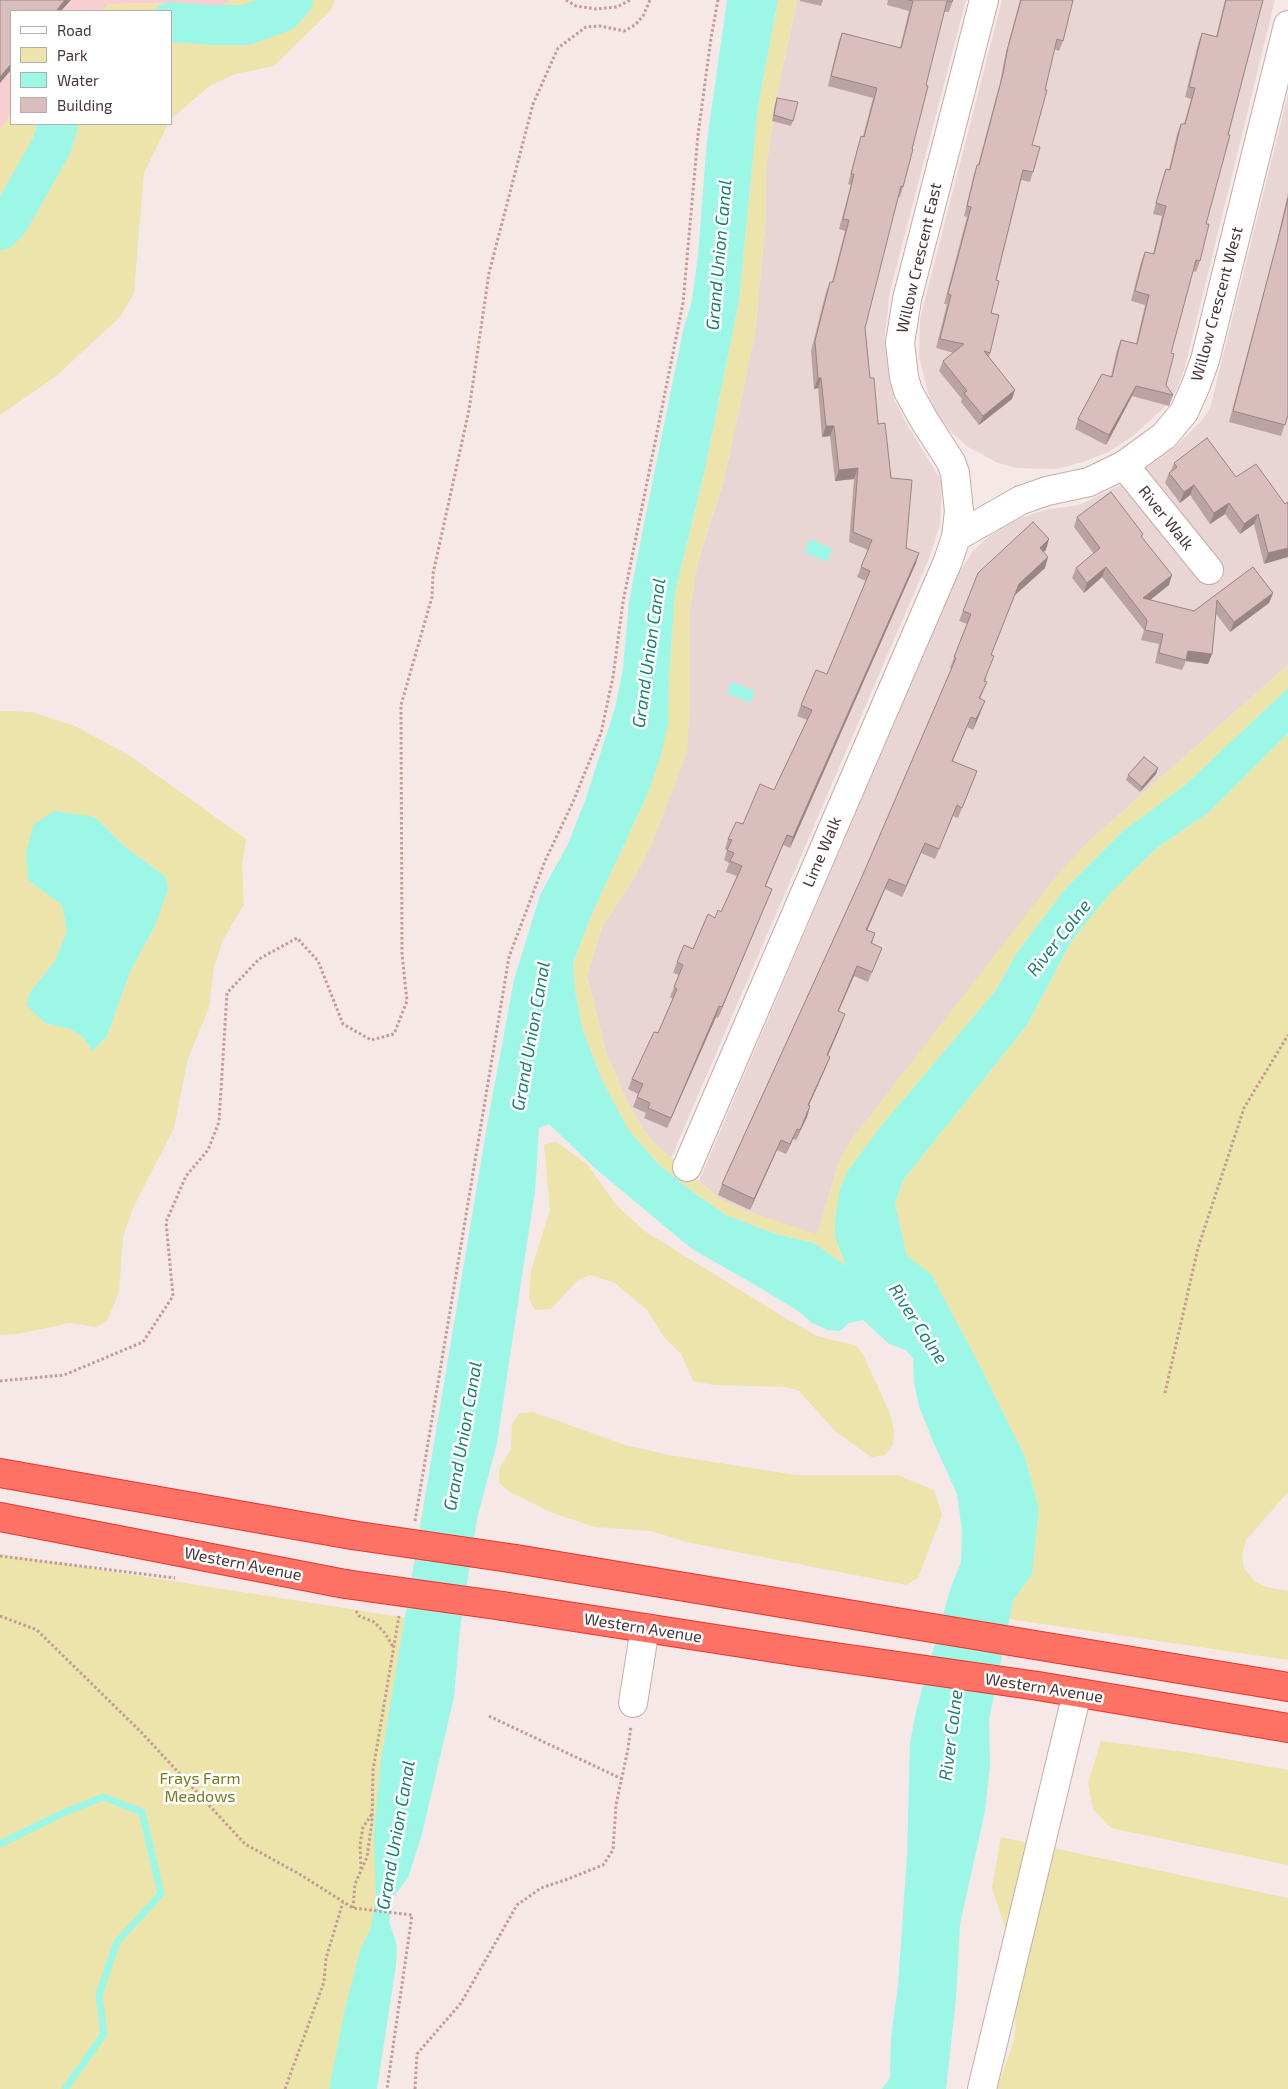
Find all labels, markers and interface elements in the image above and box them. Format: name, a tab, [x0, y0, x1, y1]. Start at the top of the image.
legend	[10, 10, 172, 125]
text: Road	[57, 21, 92, 39]
text: Park	[57, 46, 88, 64]
text: Water	[57, 71, 99, 89]
text: Building	[57, 96, 112, 114]
water label: Grand Union Canal	[702, 179, 736, 331]
street label: Willow Crescent East	[892, 181, 946, 335]
street label: Willow Crescent West	[1187, 225, 1247, 383]
street label: River Walk	[1134, 482, 1198, 554]
water label: Grand Union Canal	[628, 577, 670, 729]
street label: Lime Walk	[799, 814, 845, 890]
water label: River Colne	[1022, 895, 1096, 981]
water label: Grand Union Canal	[507, 960, 555, 1112]
water label: River Colne	[884, 1280, 952, 1368]
water label: Grand Union Canal	[439, 1360, 487, 1512]
street label: Western Avenue	[183, 1543, 303, 1585]
street label: Western Avenue	[583, 1609, 703, 1647]
street label: Western Avenue	[984, 1669, 1104, 1707]
water label: River Colne	[935, 1688, 967, 1782]
water label: Grand Union Canal	[372, 1759, 420, 1911]
park label: Frays Farm Meadows	[159, 1769, 241, 1807]

